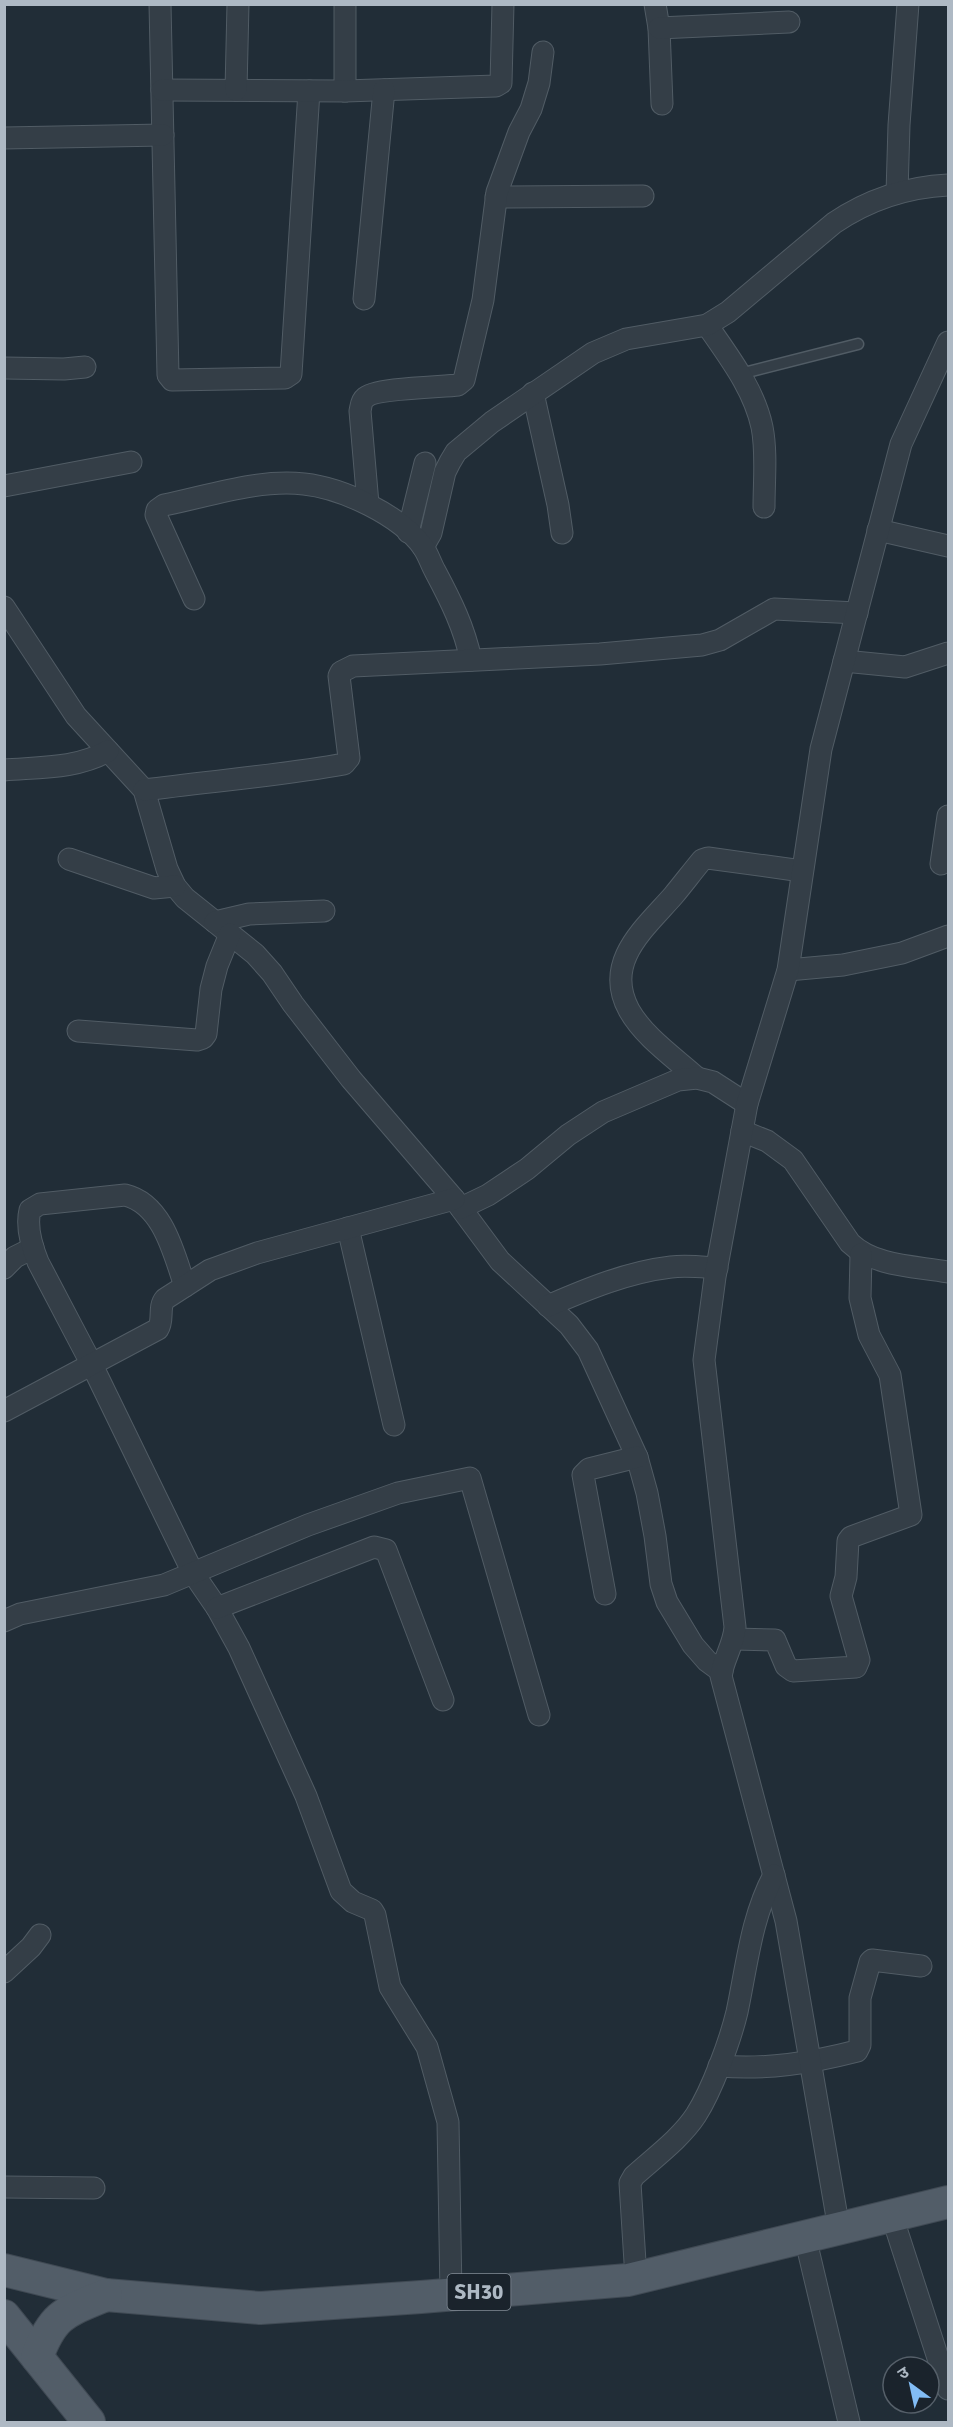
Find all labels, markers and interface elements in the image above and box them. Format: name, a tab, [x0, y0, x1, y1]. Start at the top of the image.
road number: SH30	[448, 2274, 510, 2310]
north arrow	[881, 2355, 941, 2415]
text: उ	[894, 2362, 913, 2384]

